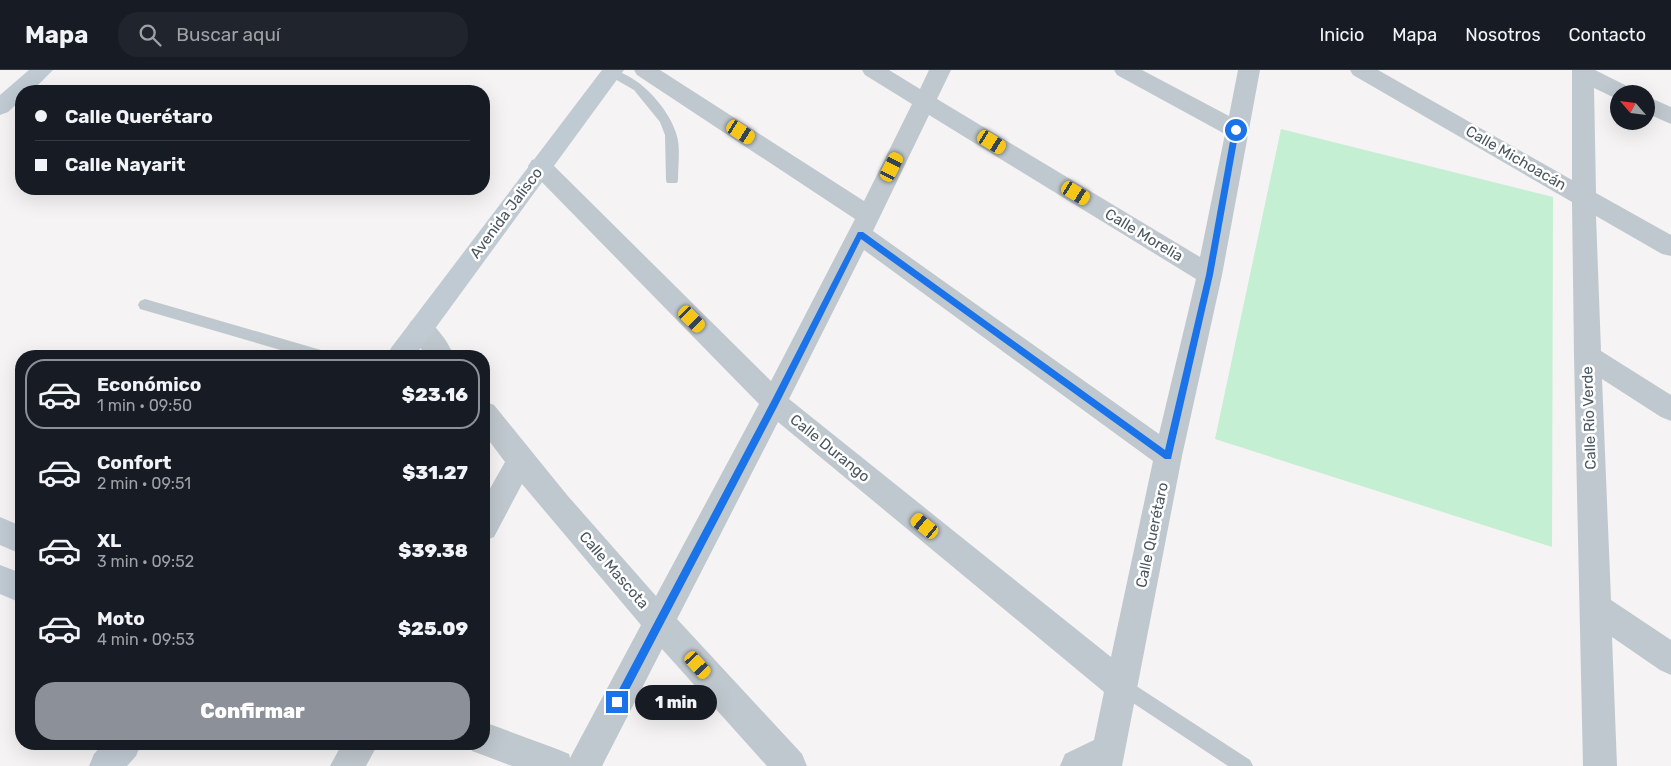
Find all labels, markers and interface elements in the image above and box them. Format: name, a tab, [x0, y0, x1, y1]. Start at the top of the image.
search box	[118, 12, 468, 57]
text: Mapa	[25, 21, 88, 49]
icon: search	[136, 21, 164, 49]
text: Buscar aquí	[176, 23, 280, 46]
text: Inicio	[1319, 24, 1364, 46]
text: Mapa	[1392, 24, 1437, 46]
text: Nosotros	[1465, 24, 1541, 46]
text: Contacto	[1569, 24, 1646, 46]
north arrow	[1610, 85, 1655, 130]
map controls	[1610, 85, 1655, 130]
text: Calle Querétaro	[65, 105, 213, 128]
car	[724, 118, 757, 146]
route start	[1225, 119, 1247, 141]
street label: Calle Michoacán	[1463, 122, 1569, 194]
car	[975, 128, 1008, 156]
car	[878, 150, 905, 184]
text: Calle Nayarit	[65, 153, 185, 176]
street label: Avenida Jalisco	[466, 164, 546, 262]
car	[1059, 179, 1092, 207]
street label: Calle Morelia	[1102, 205, 1186, 265]
car	[676, 303, 707, 335]
street label: Calle Río Verde	[1578, 366, 1600, 470]
icon: car	[37, 372, 82, 417]
text: Económico	[97, 373, 201, 396]
text: $23.16	[402, 383, 468, 406]
text: 1 min · 09:50	[97, 396, 192, 415]
street label: Calle Durango	[786, 410, 874, 486]
icon: car	[37, 450, 82, 495]
text: Confort	[97, 451, 171, 474]
text: $31.27	[402, 461, 468, 484]
text: 2 min · 09:51	[97, 474, 191, 493]
street label: Calle Querétaro	[1132, 481, 1172, 589]
car	[908, 511, 941, 541]
icon: car	[37, 528, 82, 573]
street label: Calle Mascota	[576, 528, 652, 612]
text: XL	[97, 529, 121, 552]
text: $39.38	[398, 539, 468, 562]
text: 3 min · 09:52	[97, 552, 194, 571]
icon: car	[37, 606, 82, 651]
text: Moto	[97, 607, 145, 630]
text: $25.09	[398, 617, 468, 640]
text: 4 min · 09:53	[97, 630, 195, 649]
car	[682, 649, 713, 681]
button: Confirmar	[35, 682, 470, 740]
callout: 1 min	[634, 684, 717, 720]
route end	[606, 691, 628, 713]
text: 1 min	[655, 693, 697, 712]

